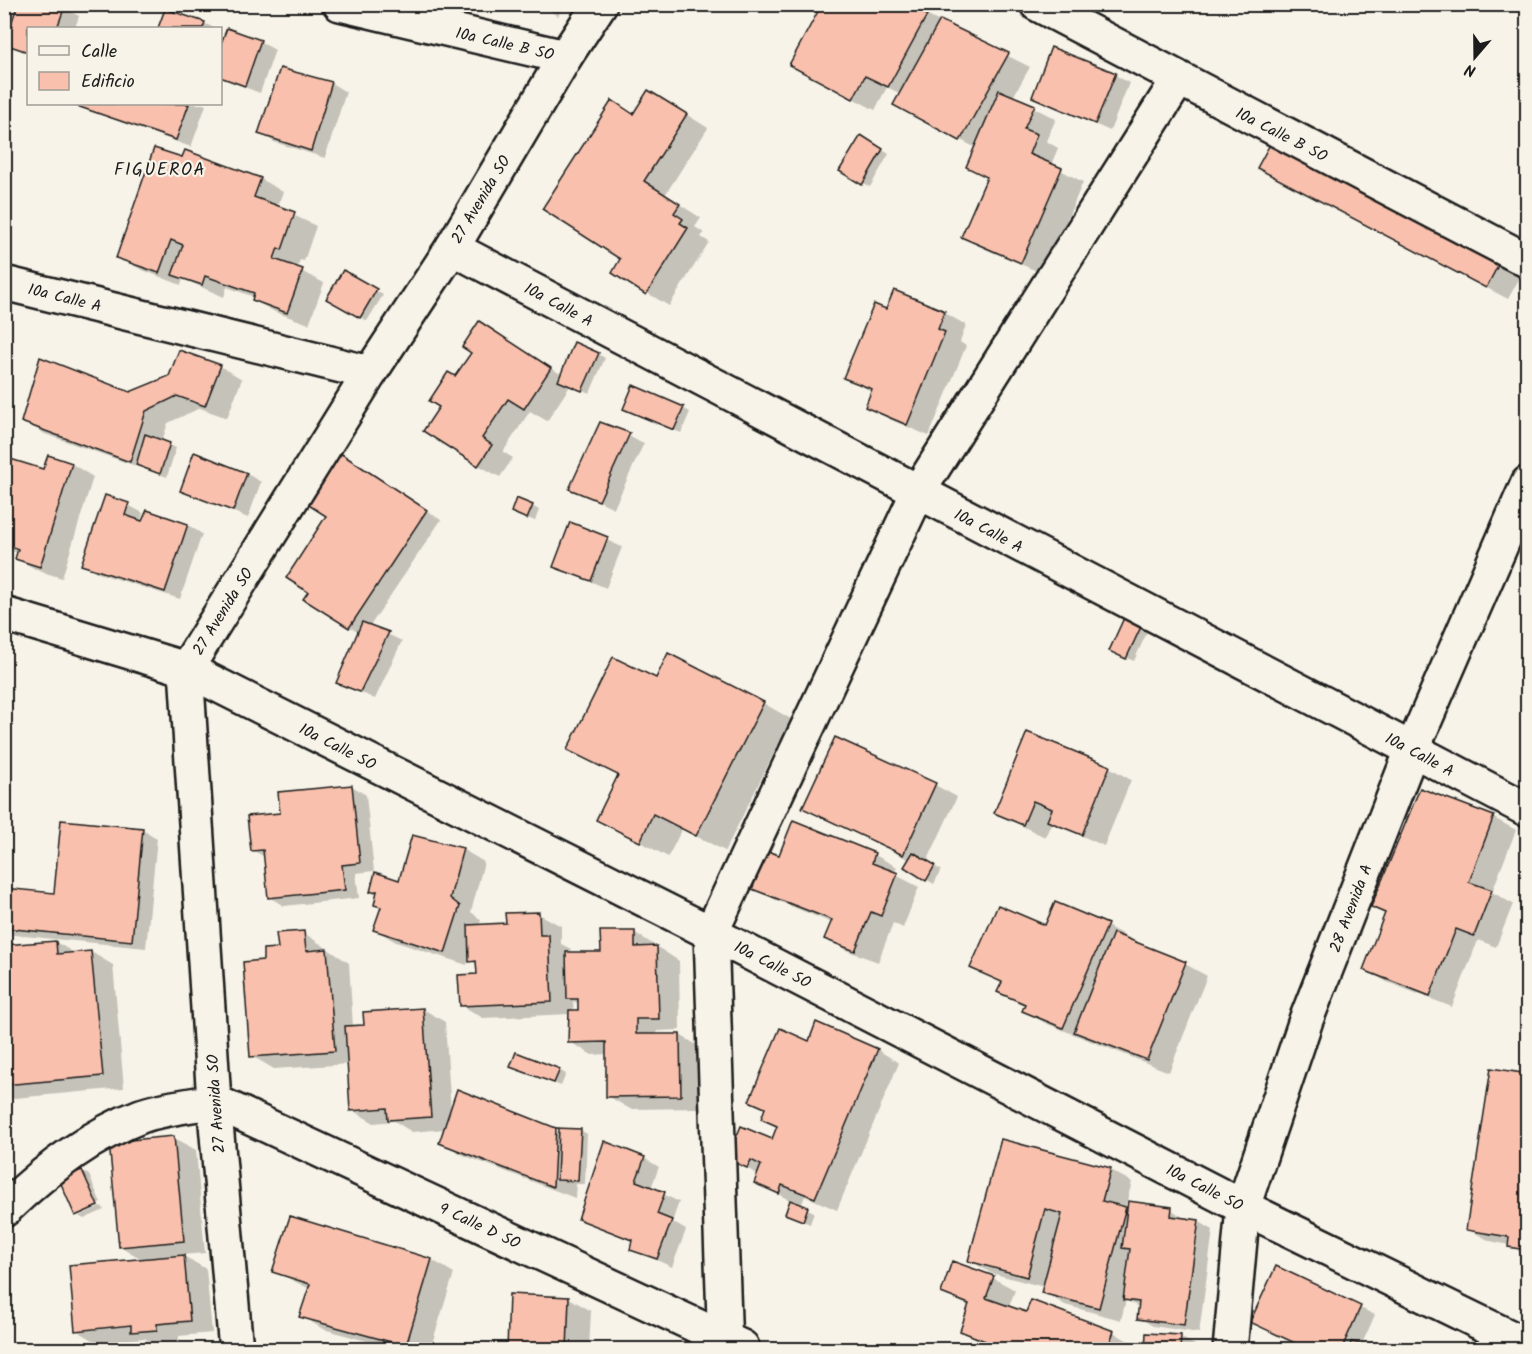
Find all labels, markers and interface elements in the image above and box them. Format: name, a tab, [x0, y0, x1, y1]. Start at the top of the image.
street label: 10a Calle B SO	[453, 21, 557, 68]
legend	[27, 27, 222, 105]
north arrow	[1445, 27, 1505, 87]
text: Calle	[81, 38, 117, 67]
text: N	[1461, 56, 1479, 83]
text: Edificio	[81, 68, 135, 97]
street label: 10a Calle B SO	[1231, 101, 1332, 169]
street label: 27 Avenida SO	[445, 151, 518, 249]
district label: FIGUEROA	[114, 156, 206, 185]
street label: 10a Calle A	[25, 277, 104, 320]
street label: 10a Calle A	[519, 277, 598, 334]
street label: 10a Calle A	[949, 503, 1028, 560]
street label: 27 Avenida SO	[186, 563, 260, 661]
street label: 10a Calle SO	[294, 717, 380, 778]
street label: 10a Calle A	[1380, 727, 1459, 784]
street label: 28 Avenida A	[1323, 860, 1380, 956]
street label: 10a Calle SO	[729, 935, 815, 996]
street label: 27 Avenida SO	[201, 1053, 232, 1154]
street label: 10a Calle SO	[1161, 1158, 1247, 1219]
street label: 9 Calle D SO	[434, 1196, 525, 1256]

